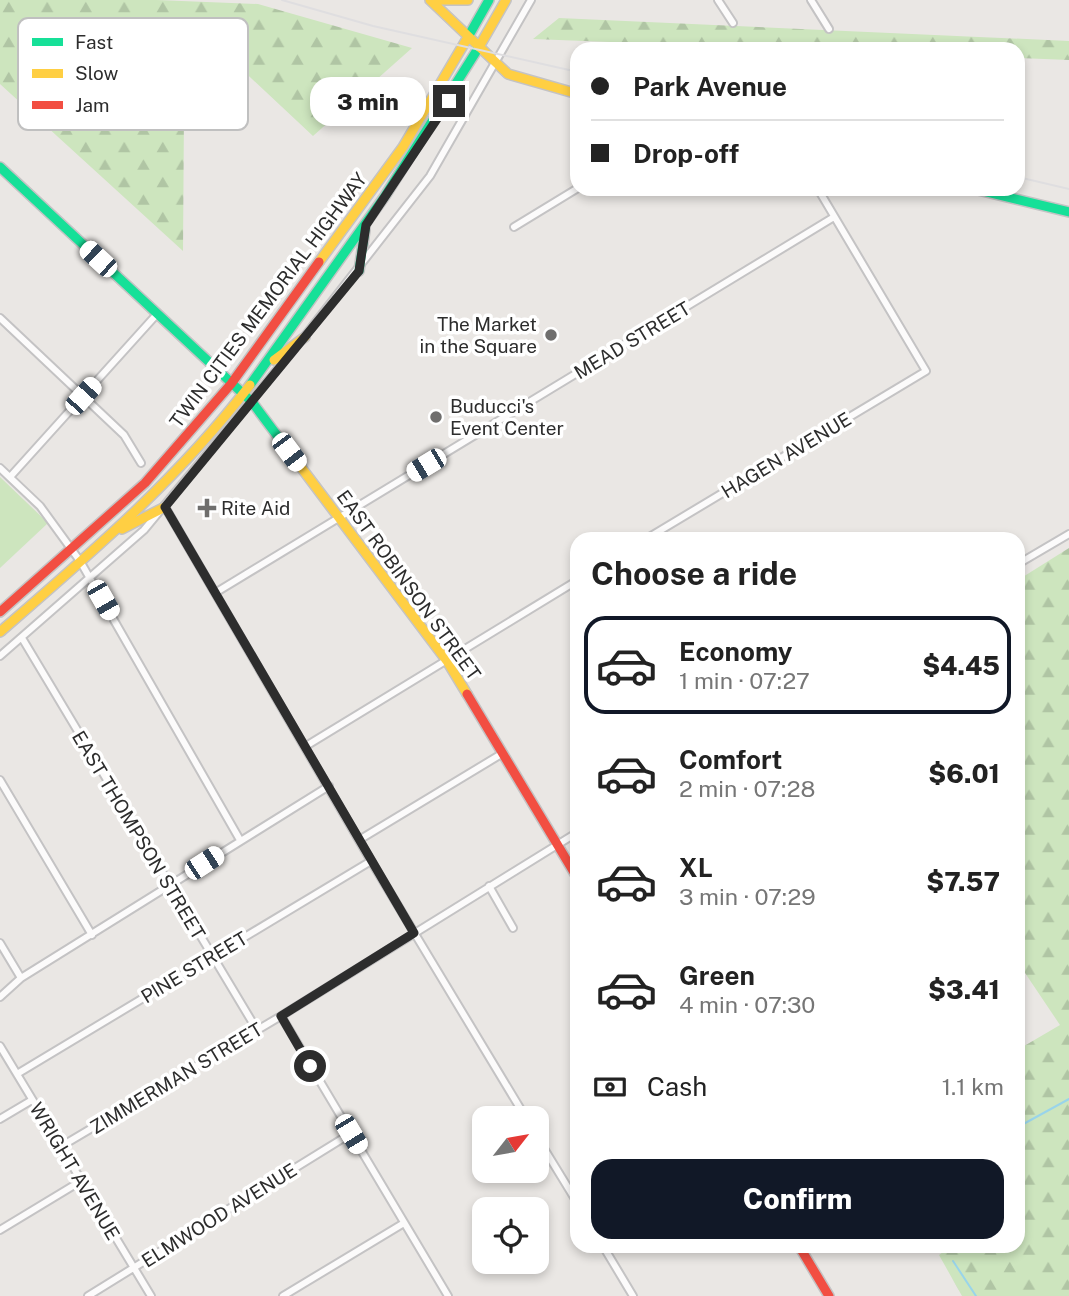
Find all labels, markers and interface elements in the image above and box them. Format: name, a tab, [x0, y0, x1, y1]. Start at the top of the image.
legend	[18, 18, 248, 130]
text: Fast	[75, 31, 113, 53]
text: Slow	[75, 62, 119, 84]
text: Park Avenue	[633, 71, 787, 102]
callout: 3 min	[309, 76, 424, 126]
route end	[433, 85, 465, 117]
text: 3 min	[337, 88, 399, 115]
text: Jam	[75, 94, 109, 116]
text: Drop-off	[633, 138, 739, 169]
street label: TWIN CITIES MEMORIAL HIGHWAY	[165, 168, 371, 432]
car	[76, 237, 121, 281]
street label: MEAD STREET	[570, 297, 694, 383]
place label: The Market in the Square	[419, 313, 537, 357]
marker: The Market in the Square	[543, 327, 559, 343]
car	[62, 373, 105, 419]
place label: Buducci's Event Center	[450, 395, 564, 439]
street label: HAGEN AVENUE	[717, 408, 855, 502]
marker: Buducci's Event Center	[428, 409, 444, 425]
car	[268, 429, 311, 475]
car	[403, 445, 450, 485]
street label: EAST ROBINSON STREET	[333, 486, 485, 684]
place label: Rite Aid	[221, 497, 290, 519]
marker: Rite Aid	[199, 500, 215, 516]
text: Choose a ride	[591, 555, 797, 592]
car	[84, 577, 123, 623]
icon: car	[595, 634, 658, 697]
text: Economy	[679, 636, 792, 667]
text: $4.45	[922, 650, 1000, 681]
text: 1 min · 07:27	[679, 667, 810, 694]
street label: EAST THOMPSON STREET	[68, 727, 210, 943]
icon: car	[595, 742, 658, 805]
text: Comfort	[679, 744, 782, 775]
text: $6.01	[928, 758, 1000, 789]
text: 2 min · 07:28	[679, 775, 815, 802]
car	[181, 843, 228, 883]
icon: car	[595, 850, 658, 913]
text: XL	[679, 852, 713, 883]
text: $7.57	[926, 866, 1000, 897]
text: 3 min · 07:29	[679, 883, 816, 910]
street label: PINE STREET	[137, 927, 251, 1007]
icon: car	[595, 958, 658, 1021]
text: Green	[679, 960, 755, 991]
text: $3.41	[928, 974, 1000, 1005]
text: 4 min · 07:30	[679, 991, 815, 1018]
street label: ZIMMERMAN STREET	[86, 1018, 266, 1138]
route start	[294, 1050, 326, 1082]
icon: cash	[591, 1068, 629, 1106]
text: Cash	[647, 1071, 707, 1102]
text: 1.1 km	[942, 1073, 1004, 1100]
street label: WRIGHT AVENUE	[25, 1098, 125, 1244]
north arrow	[472, 1106, 550, 1183]
map controls	[472, 1106, 549, 1274]
car	[332, 1111, 371, 1157]
street label: ELMWOOD AVENUE	[137, 1158, 301, 1272]
button: Confirm	[591, 1159, 1004, 1239]
button: locate	[472, 1197, 549, 1274]

